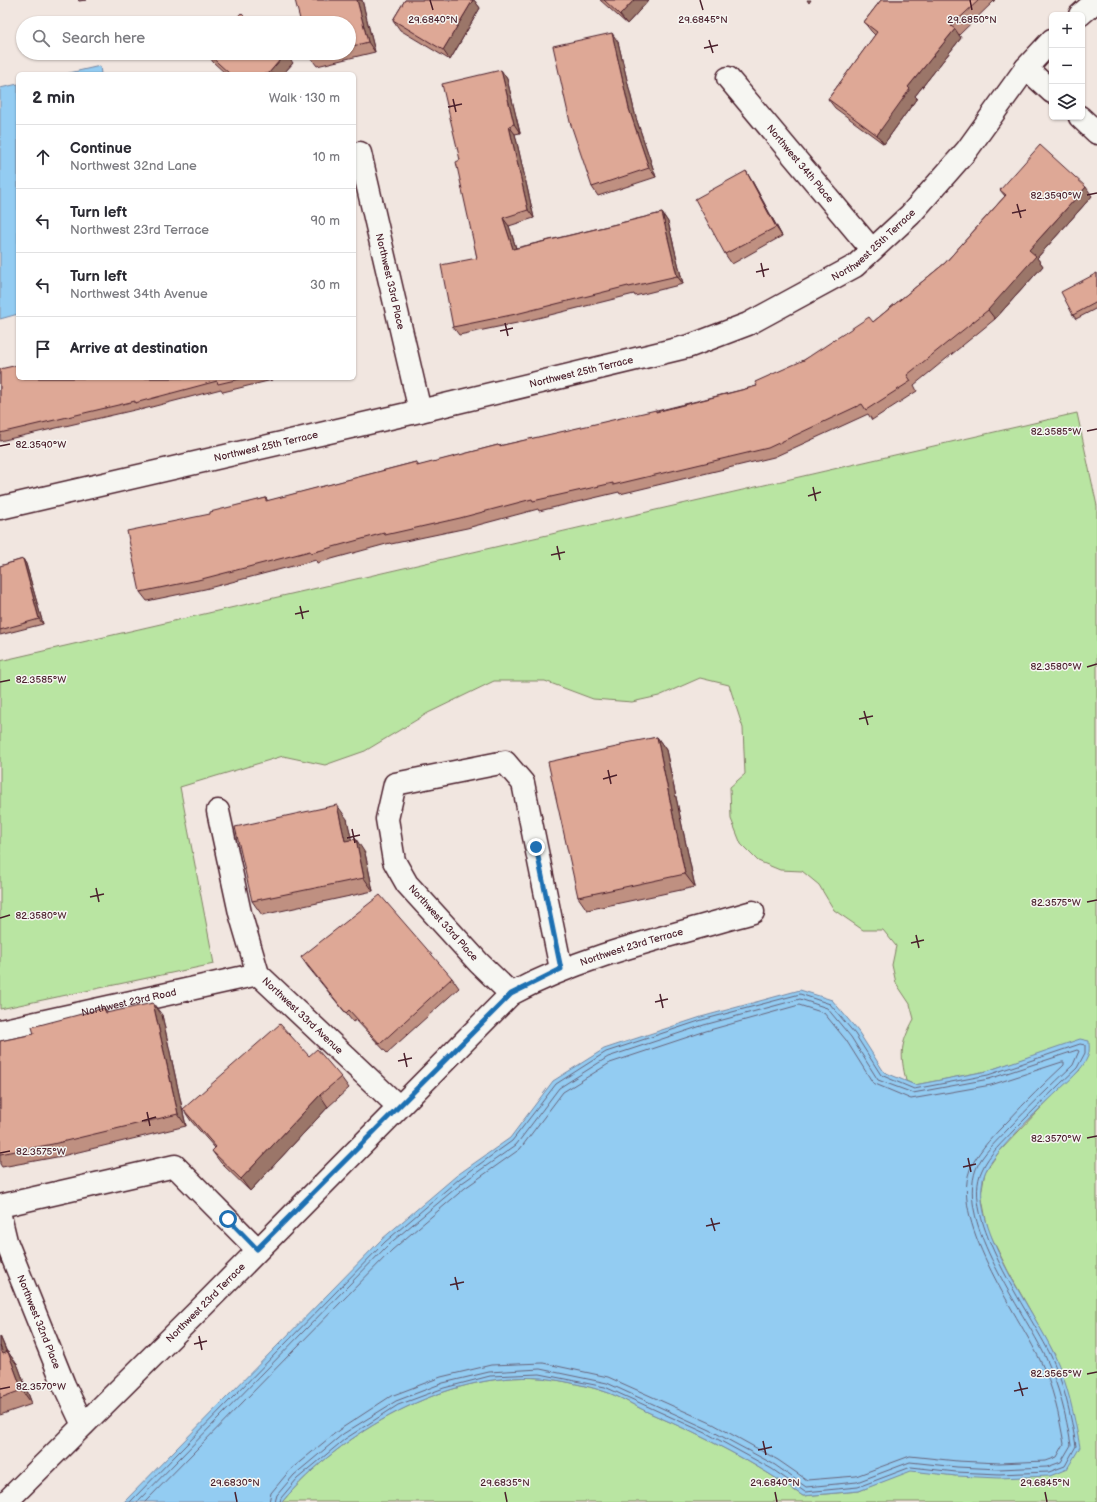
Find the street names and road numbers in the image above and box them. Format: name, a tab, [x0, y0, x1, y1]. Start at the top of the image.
street label: Northwest 34th Place	[764, 123, 836, 205]
street label: Northwest 25th Terrace	[830, 207, 918, 284]
street label: Northwest 33rd Place	[373, 232, 407, 331]
street label: Northwest 25th Terrace	[528, 354, 634, 390]
street label: Northwest 25th Terrace	[213, 429, 319, 464]
street label: Northwest 33rd Place	[406, 882, 480, 964]
street label: Northwest 23rd Terrace	[579, 926, 685, 969]
street label: Northwest 33rd Avenue	[260, 975, 345, 1057]
street label: Northwest 23rd Road	[80, 986, 178, 1019]
street label: Northwest 23rd Terrace	[164, 1261, 248, 1345]
street label: Northwest 32nd Place	[14, 1273, 63, 1371]

